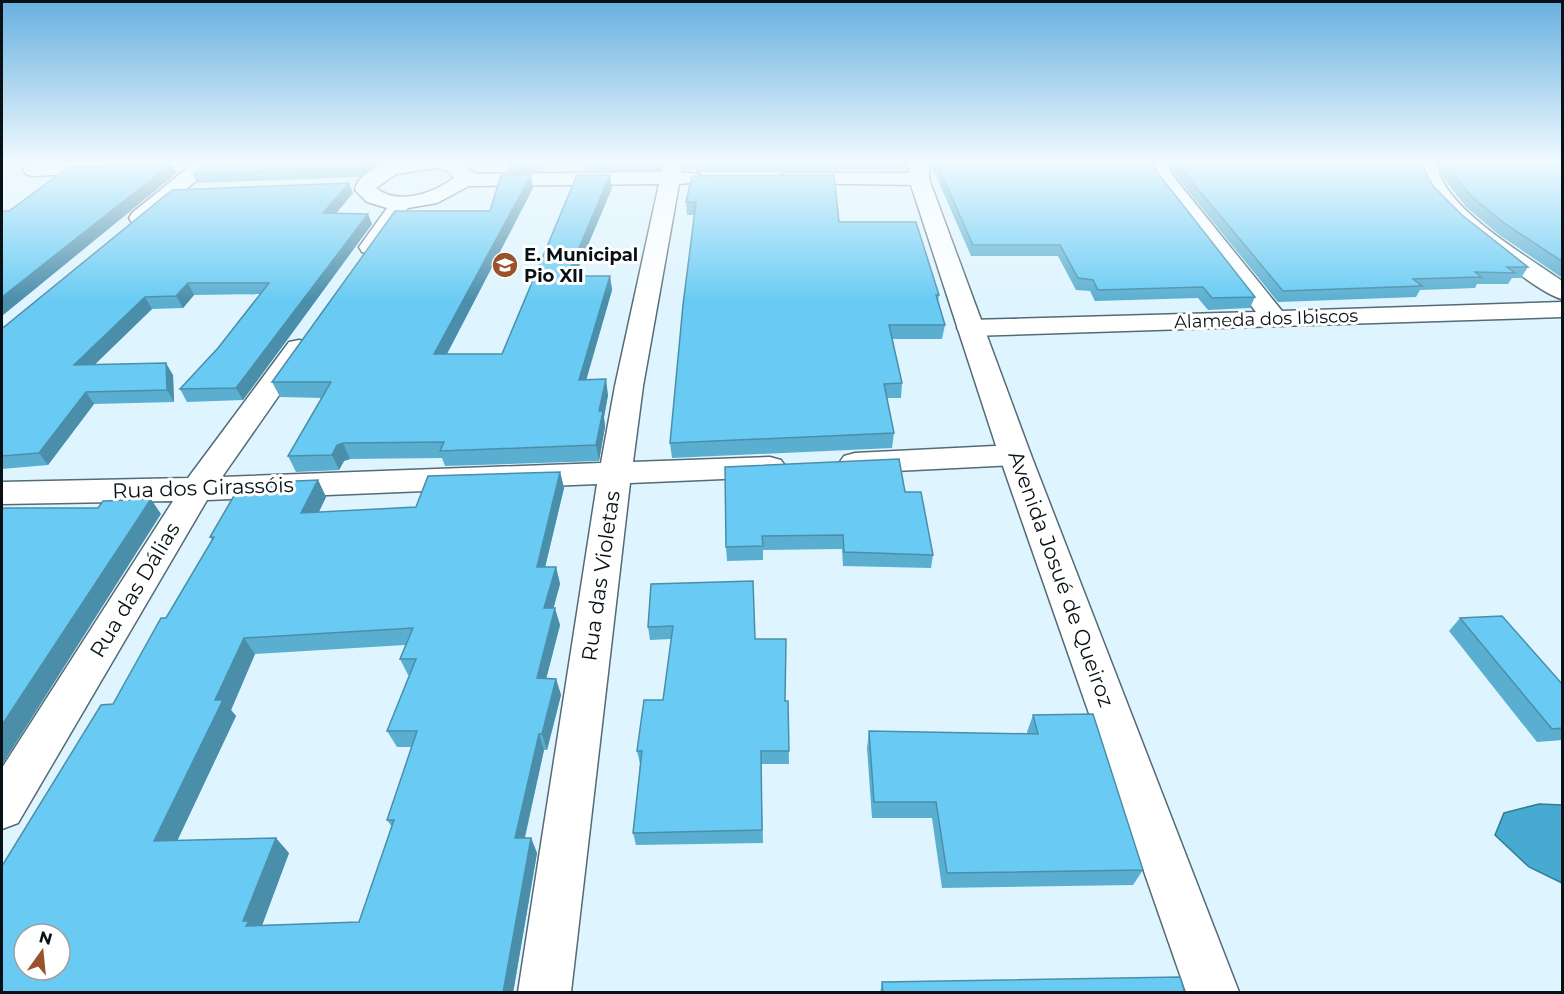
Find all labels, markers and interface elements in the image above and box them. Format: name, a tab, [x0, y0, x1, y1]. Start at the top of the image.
place label: E. Municipal Pio XII	[524, 244, 638, 287]
school or university icon: E. Municipal Pio XII	[490, 250, 520, 280]
street label: Alameda dos Ibiscos	[1174, 305, 1359, 333]
street label: Avenida Josué de Queiroz	[1003, 447, 1120, 710]
street label: Rua dos Girassóis	[112, 472, 294, 503]
street label: Rua das Violetas	[576, 489, 625, 663]
street label: Rua das Dálias	[84, 518, 185, 662]
north arrow	[12, 922, 72, 982]
text: N	[37, 927, 54, 949]

